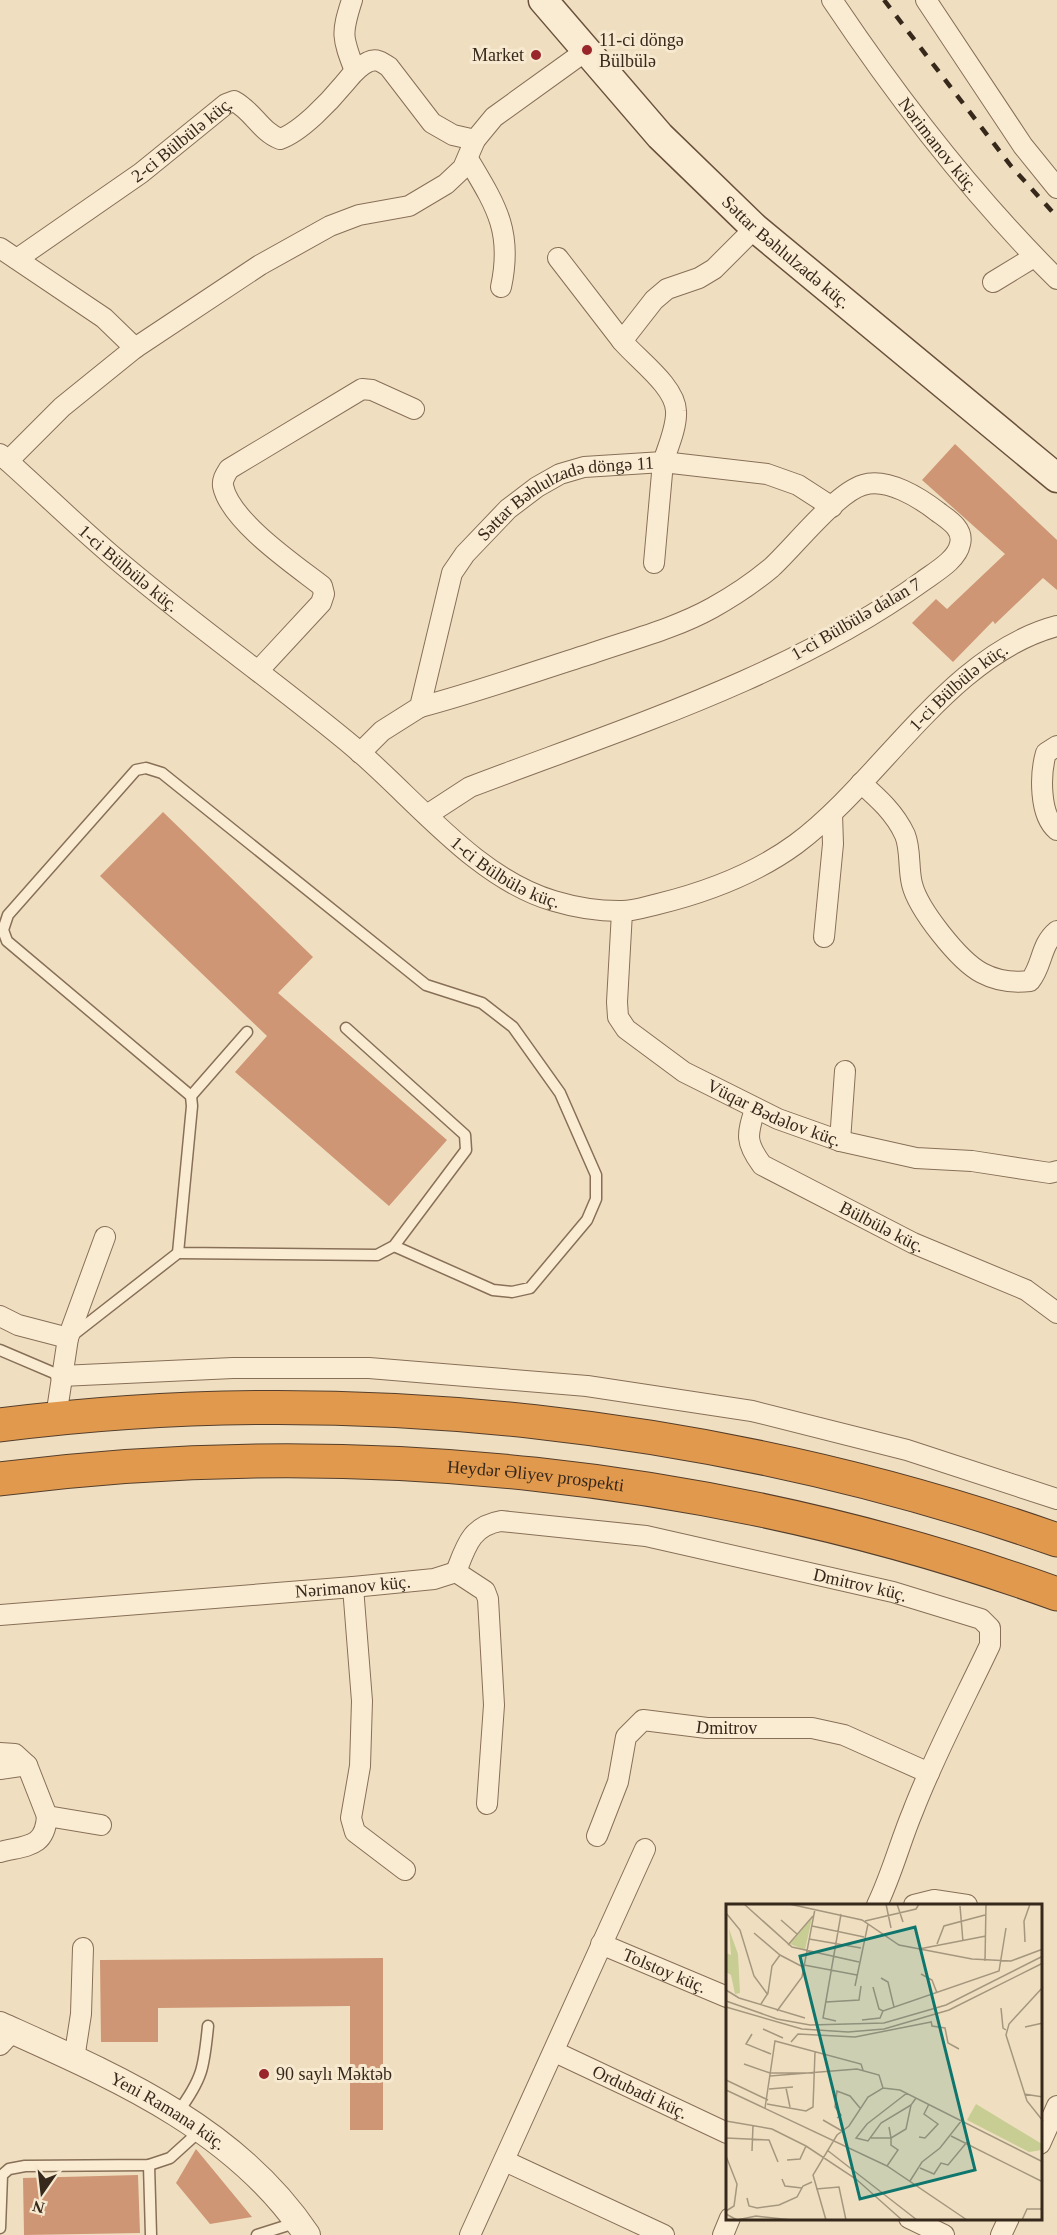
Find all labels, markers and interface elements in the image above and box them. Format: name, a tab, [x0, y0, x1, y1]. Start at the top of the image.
place label: 11-ci döngə Bülbülə	[599, 30, 684, 71]
marker: 11-ci döngə Bülbülə	[580, 43, 594, 57]
place label: Market	[472, 45, 524, 65]
marker: Market	[529, 48, 543, 62]
street label: 2-ci Bülbülə küç.	[128, 93, 235, 186]
street label: Nərimanov küç.	[894, 94, 982, 197]
street label: Səttar Bəhlulzadə küç.	[718, 192, 854, 313]
street label: Səttar Bəhlulzadə döngə 11	[473, 453, 655, 545]
street label: 1-ci Bülbülə küç.	[74, 521, 182, 616]
street label: 1-ci Bülbülə dalan 7	[788, 574, 924, 664]
street label: 1-ci Bülbülə küç.	[905, 639, 1011, 735]
street label: 1-ci Bülbülə küç.	[447, 832, 562, 912]
street label: Vüqar Bədəlov küç.	[704, 1075, 844, 1151]
street label: Bülbülə küç.	[836, 1197, 927, 1256]
street label: Heydər Əliyev prospekti	[446, 1456, 626, 1496]
street label: Dmitrov küç.	[811, 1564, 910, 1606]
street label: Nərimanov küç.	[294, 1571, 412, 1602]
street label: Dmitrov	[695, 1717, 757, 1738]
inset map	[726, 1904, 1042, 2220]
street label: Tolstoy küç.	[620, 1944, 709, 1997]
street label: Ordubadi küç.	[589, 2061, 691, 2123]
place label: 90 saylı Məktəb	[276, 2064, 392, 2084]
marker: 90 saylı Məktəb	[257, 2067, 271, 2081]
street label: Yeni Ramana küç.	[107, 2068, 230, 2154]
north arrow	[12, 2163, 72, 2223]
text: N	[30, 2197, 46, 2217]

